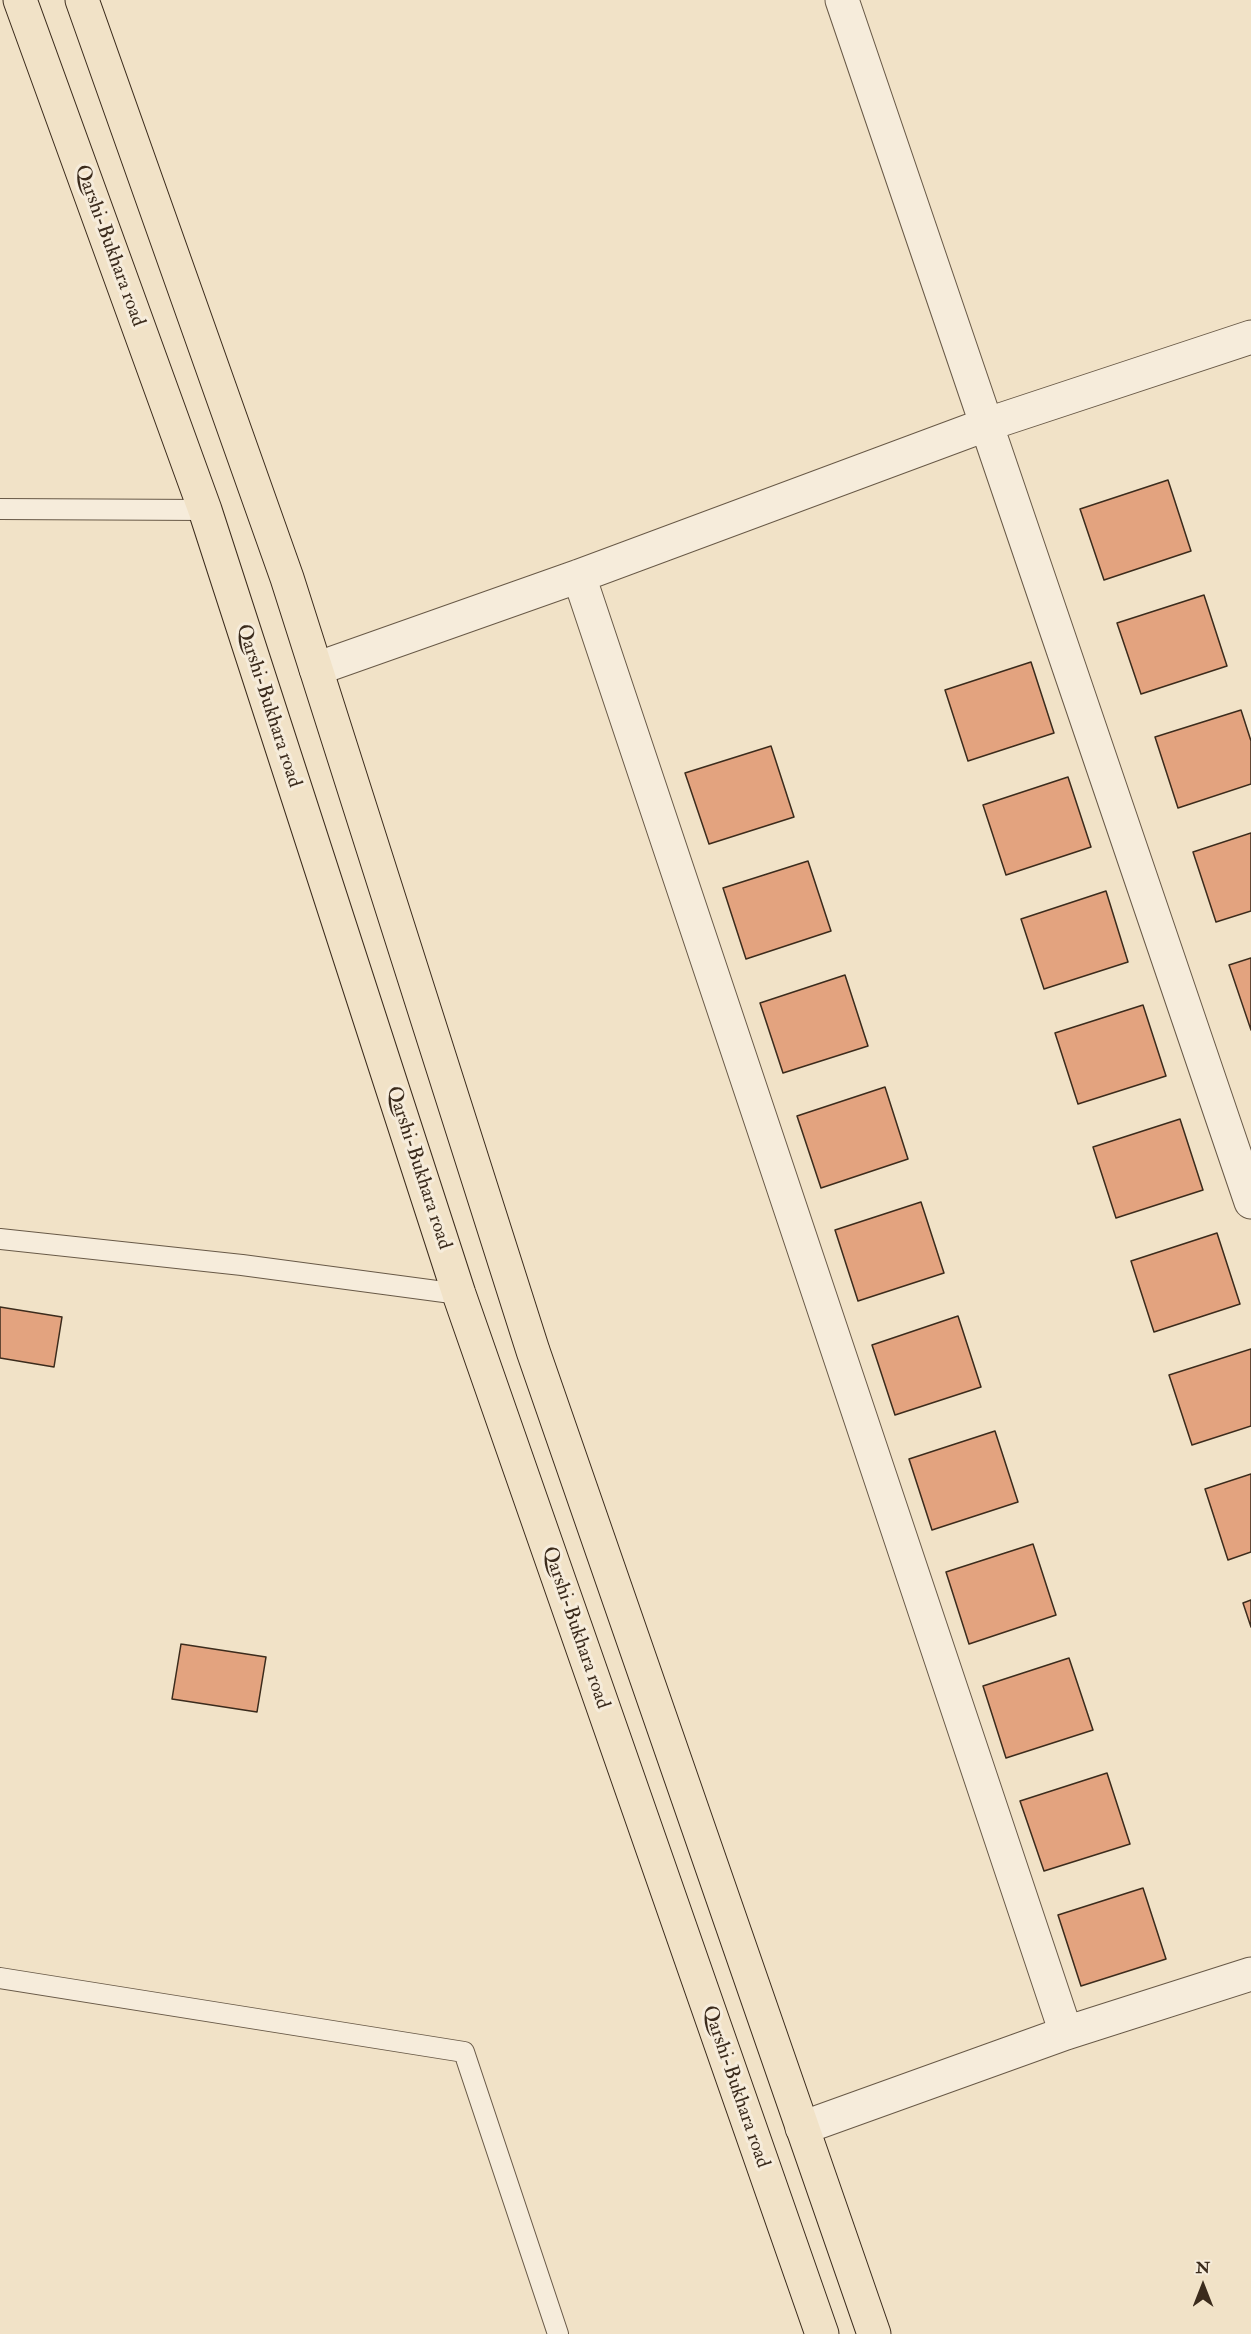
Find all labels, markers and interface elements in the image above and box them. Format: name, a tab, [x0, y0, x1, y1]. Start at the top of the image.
street label: Qarshi-Bukhara road	[69, 162, 149, 330]
street label: Qarshi-Bukhara road	[230, 621, 306, 791]
street label: Qarshi-Bukhara road	[380, 1083, 456, 1253]
street label: Qarshi-Bukhara road	[536, 1544, 614, 1712]
street label: Qarshi-Bukhara road	[696, 2003, 774, 2171]
north arrow	[1173, 2256, 1233, 2316]
text: N	[1196, 2258, 1210, 2278]

